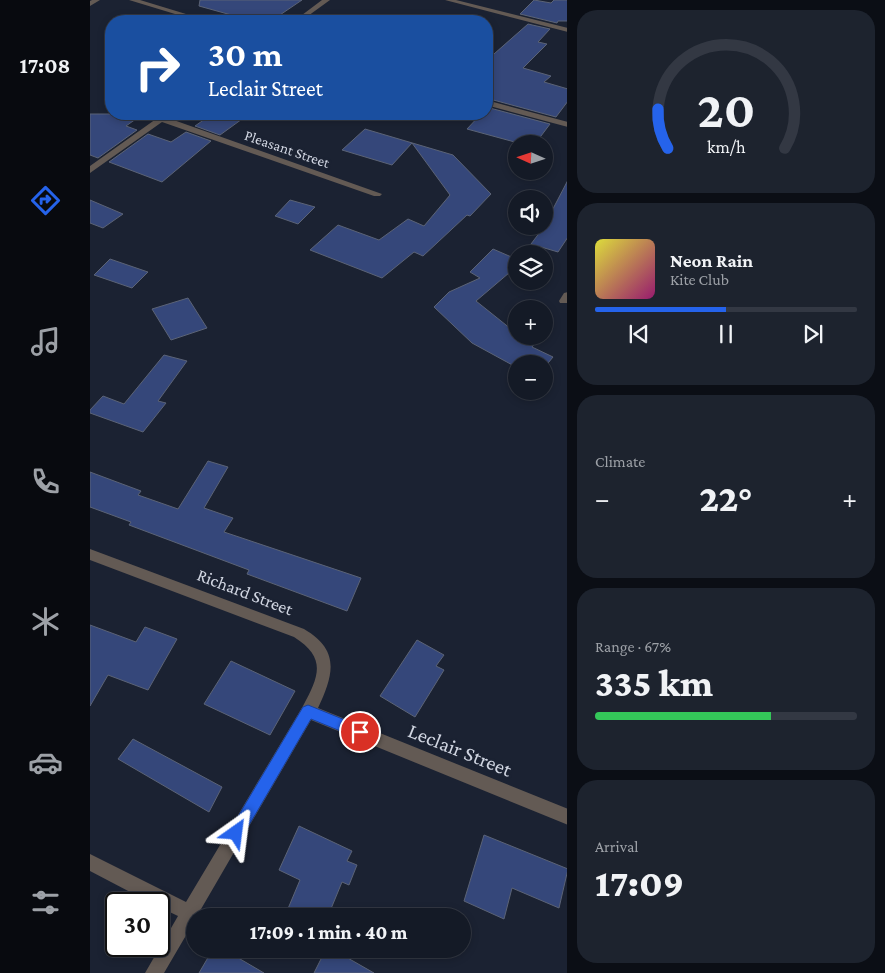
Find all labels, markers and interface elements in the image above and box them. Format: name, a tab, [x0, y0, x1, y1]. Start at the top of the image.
icon: right	[125, 35, 190, 100]
text: 30 m	[208, 35, 283, 74]
text: 17:08	[20, 53, 70, 78]
text: Leclair Street	[208, 76, 323, 101]
text: 20	[697, 80, 755, 138]
street label: Pleasant Street	[242, 127, 333, 171]
north arrow	[508, 135, 552, 180]
map controls	[508, 135, 553, 400]
text: km/h	[707, 137, 746, 157]
icon: directions	[28, 183, 63, 218]
button: sound	[508, 190, 553, 235]
button: layers	[508, 245, 553, 290]
text: Neon Rain	[670, 250, 753, 271]
text: Kite Club	[670, 271, 729, 288]
button: +	[508, 300, 553, 345]
icon: previous	[625, 320, 653, 348]
icon: pause	[712, 320, 740, 348]
icon: next	[799, 320, 827, 348]
icon: music	[28, 324, 63, 359]
button: −	[508, 355, 553, 400]
text: Climate	[595, 453, 645, 470]
icon: phone	[28, 464, 63, 499]
text: 22°	[699, 477, 753, 519]
text: −	[595, 483, 610, 514]
text: +	[842, 483, 857, 514]
street label: Richard Street	[194, 565, 297, 620]
icon: climate	[28, 604, 63, 639]
text: Range · 67%	[595, 638, 671, 655]
text: 335 km	[595, 662, 713, 704]
pin	[339, 711, 381, 753]
icon: arrive	[346, 718, 374, 746]
street label: Leclair Street	[405, 718, 516, 782]
icon: car	[28, 745, 63, 780]
position arrow	[209, 806, 261, 858]
text: Arrival	[595, 838, 639, 855]
text: 17:09	[595, 862, 684, 904]
icon: filters	[28, 885, 63, 920]
speed limit sign: 30	[105, 892, 170, 957]
text: 17:09 · 1 min · 40 m	[250, 922, 407, 943]

